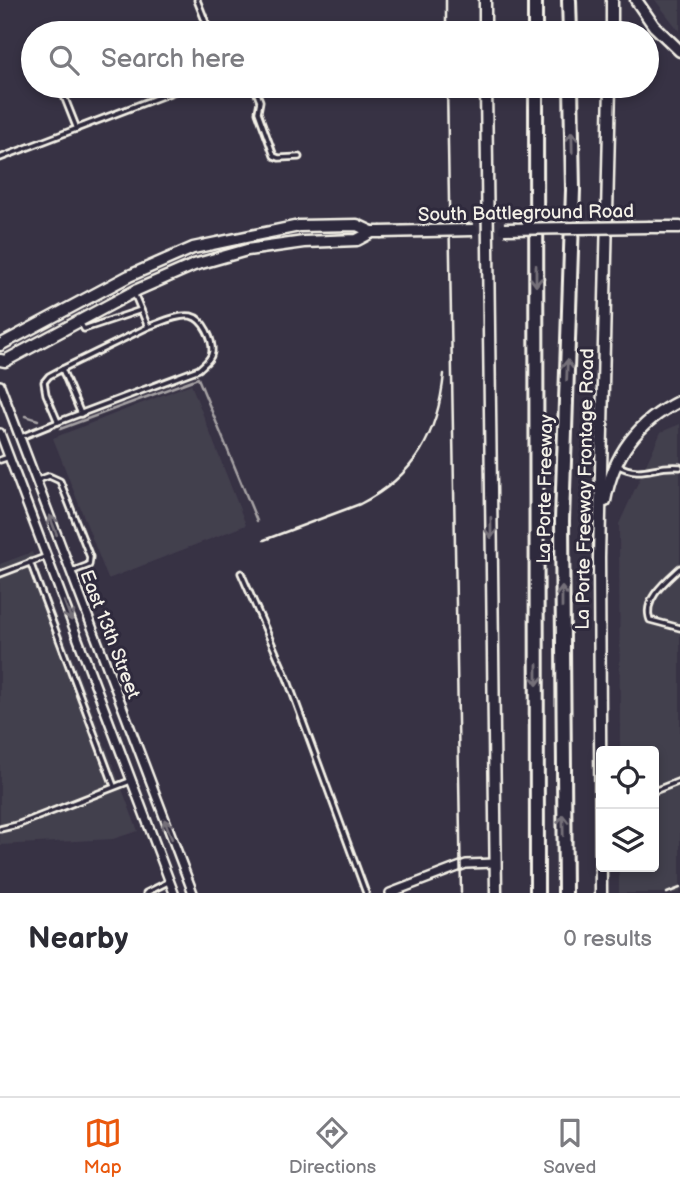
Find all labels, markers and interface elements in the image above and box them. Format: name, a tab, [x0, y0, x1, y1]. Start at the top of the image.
search box	[21, 21, 659, 98]
icon: search	[45, 41, 83, 79]
text: Search here	[101, 44, 245, 75]
one-way arrow	[565, 131, 579, 154]
street label: South Battleground Road	[418, 200, 634, 227]
one-way arrow	[529, 265, 543, 288]
street label: La Porte Freeway Frontage Road	[572, 348, 599, 630]
one-way arrow	[560, 359, 573, 382]
street label: La Porte Freeway	[533, 414, 558, 564]
one-way arrow	[46, 514, 58, 536]
one-way arrow	[484, 516, 498, 539]
street label: East 13th Street	[75, 567, 145, 702]
one-way arrow	[555, 586, 569, 609]
one-way arrow	[62, 600, 75, 622]
one-way arrow	[530, 664, 544, 687]
map controls	[596, 746, 659, 872]
button: locate	[596, 746, 659, 809]
button: layers	[596, 809, 659, 872]
one-way arrow	[557, 814, 570, 837]
one-way arrow	[161, 819, 174, 841]
text: Nearby	[28, 921, 128, 957]
text: 0 results	[563, 925, 652, 953]
tab: Map	[84, 1114, 122, 1179]
tab: Directions	[289, 1114, 376, 1179]
tab: Saved	[543, 1114, 596, 1179]

